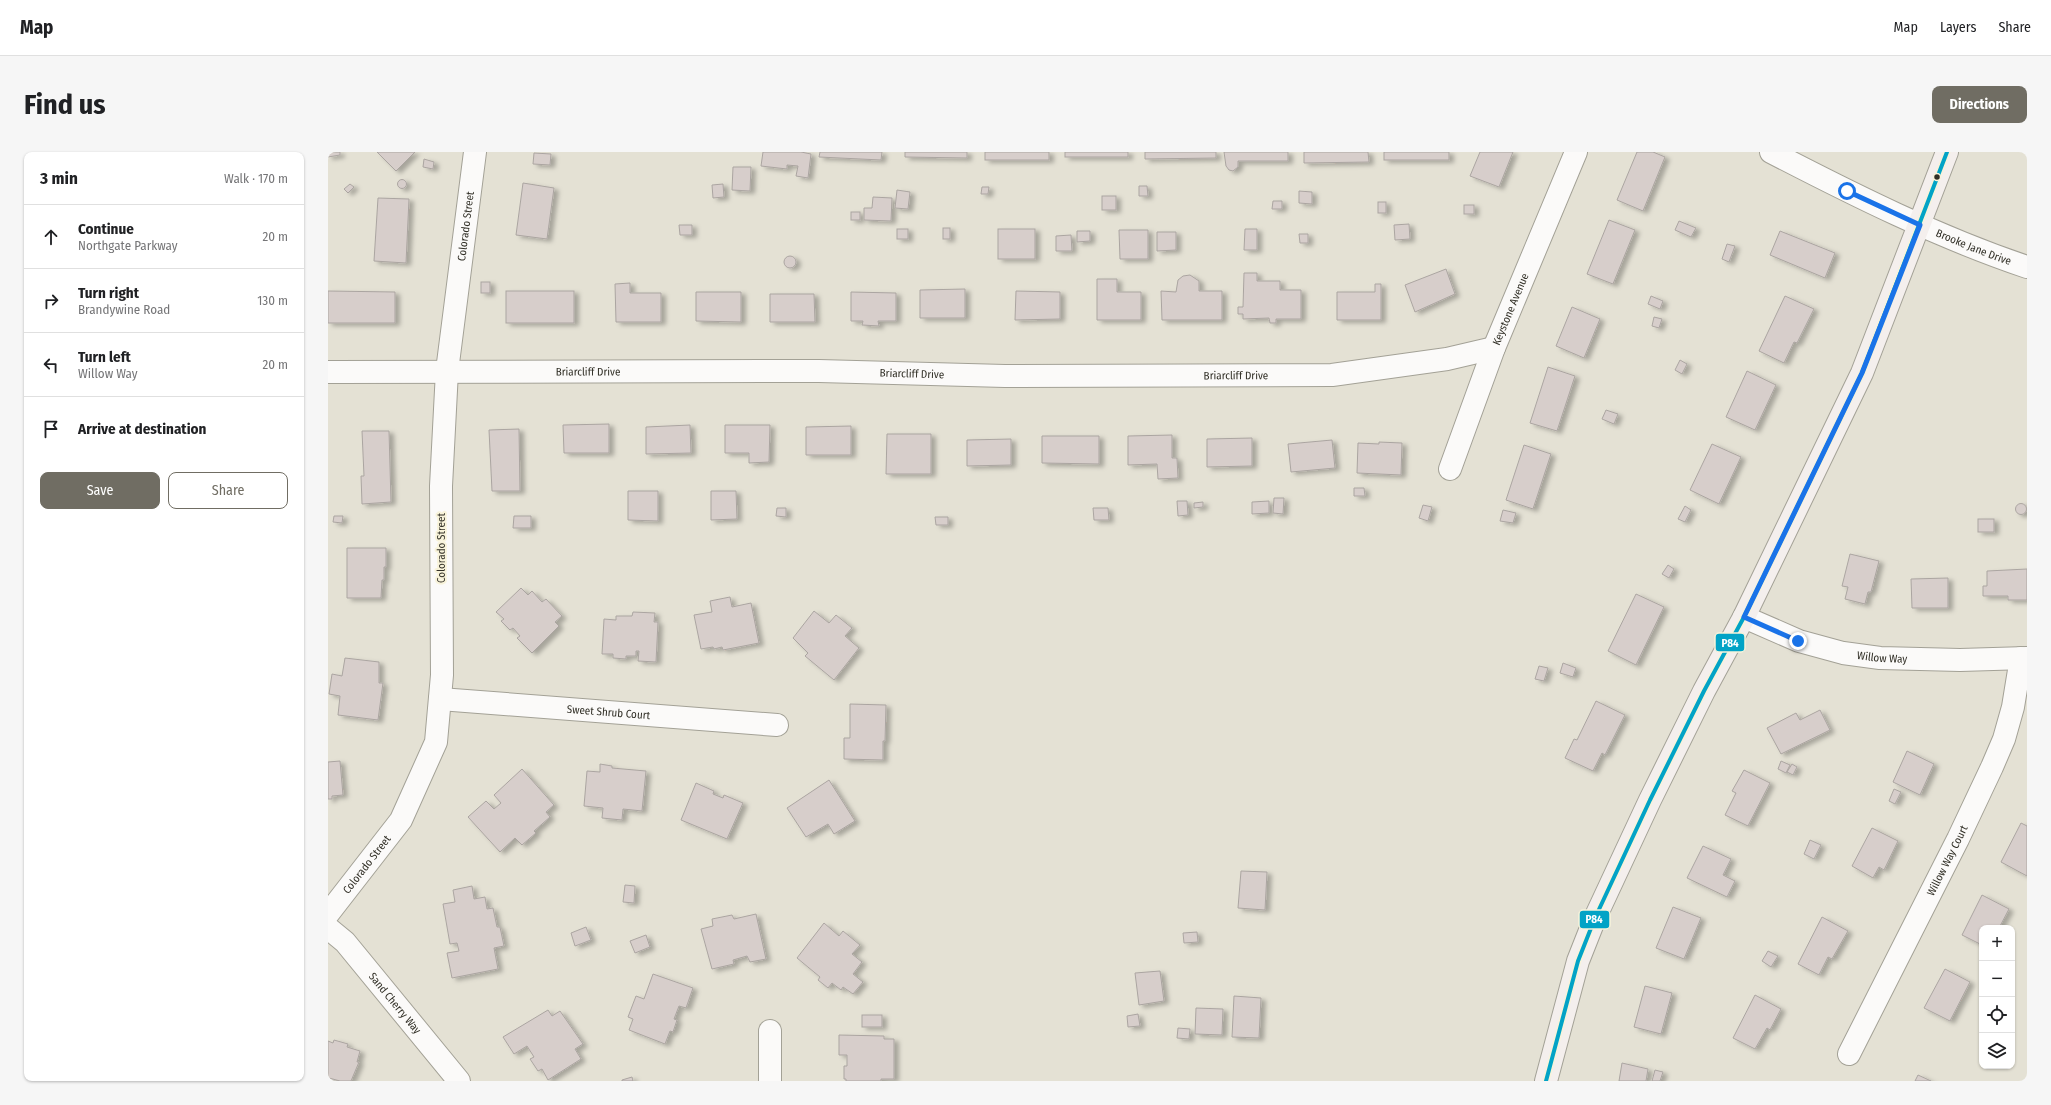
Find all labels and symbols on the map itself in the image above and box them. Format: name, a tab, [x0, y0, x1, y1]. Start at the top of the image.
unlabelled marker	[1932, 172, 1942, 182]
route start	[1838, 182, 1856, 200]
street label: Colorado Street	[455, 190, 476, 262]
street label: Brooke Jane Drive	[1934, 226, 2013, 268]
street label: Keystone Avenue	[1489, 271, 1531, 347]
street label: Briarcliff Drive	[556, 365, 620, 378]
street label: Briarcliff Drive	[879, 366, 944, 381]
street label: Briarcliff Drive	[1204, 369, 1268, 382]
street label: Colorado Street	[435, 513, 448, 583]
route end	[1789, 632, 1807, 650]
line badge: P84	[1715, 633, 1745, 652]
text: P84	[1721, 637, 1739, 650]
street label: Willow Way	[1856, 648, 1908, 665]
street label: Sweet Shrub Court	[566, 702, 651, 722]
street label: Willow Way Court	[1924, 823, 1970, 898]
street label: Colorado Street	[340, 832, 394, 896]
line badge: P84	[1579, 910, 1610, 929]
text: P84	[1585, 913, 1603, 926]
street label: Sand Cherry Way	[366, 970, 424, 1036]

